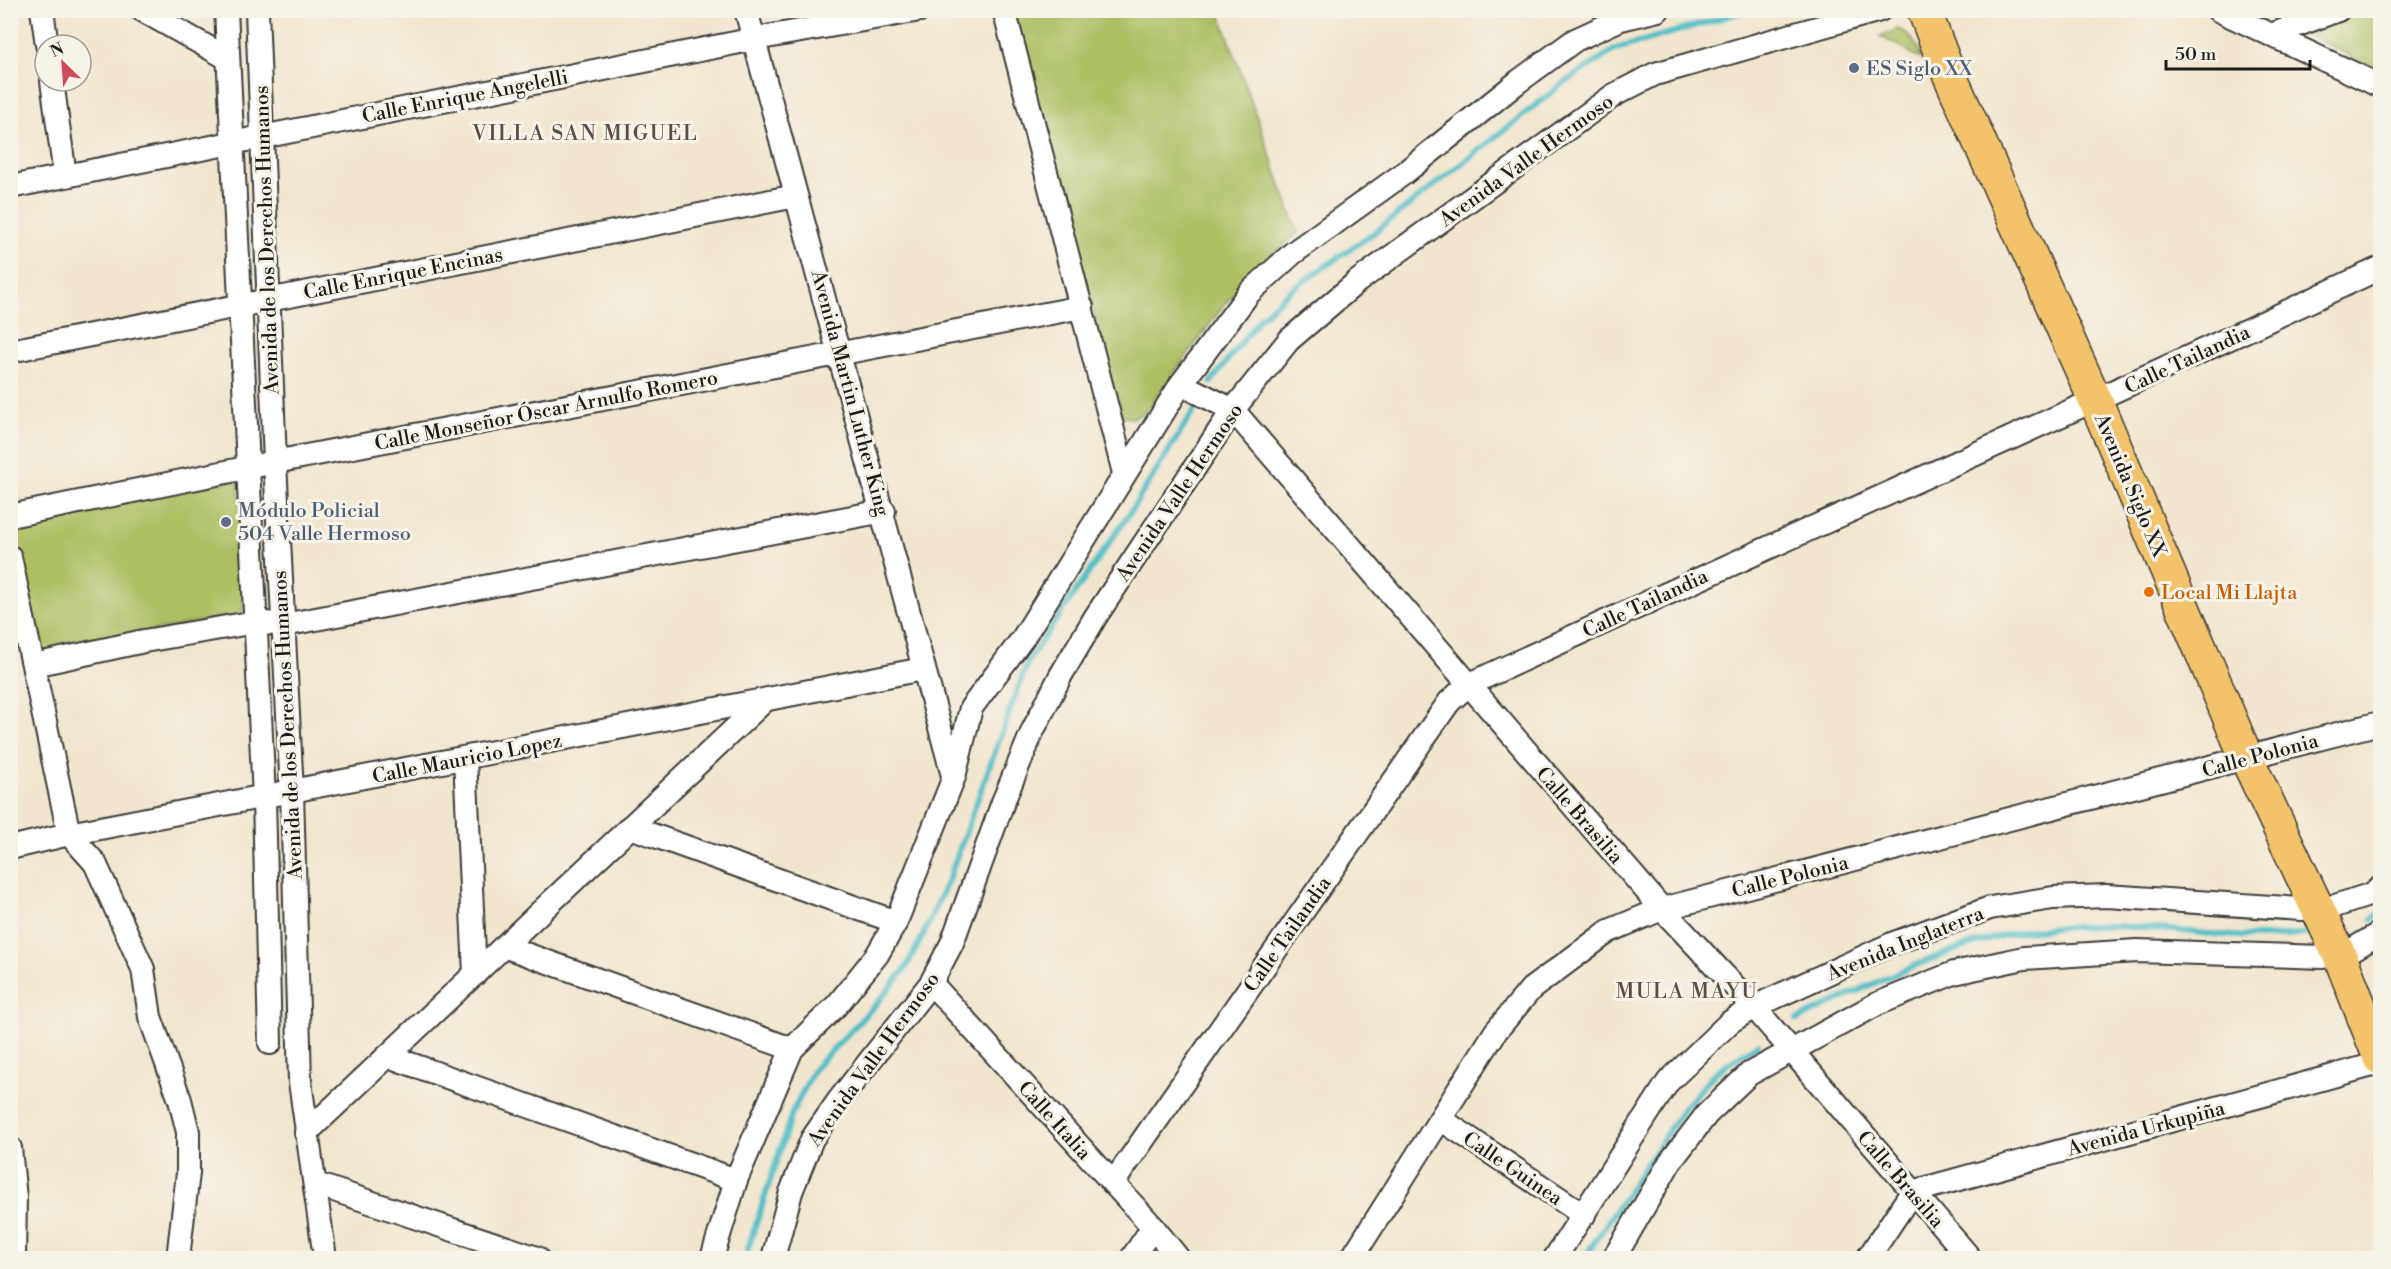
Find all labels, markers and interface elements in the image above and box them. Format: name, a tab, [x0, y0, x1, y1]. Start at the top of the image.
north arrow	[33, 33, 93, 93]
scale bar	[2166, 33, 2310, 71]
text: N	[47, 38, 67, 62]
text: 50 m	[2175, 43, 2217, 66]
place label: ES Siglo XX	[1866, 57, 1973, 82]
marker: ES Siglo XX	[1847, 61, 1861, 75]
street label: Calle Enrique Angelelli	[360, 65, 571, 130]
street label: Avenida de los Derechos Humanos	[250, 85, 285, 396]
street label: Avenida Valle Hermoso	[1434, 90, 1619, 233]
district label: VILLA SAN MIGUEL	[471, 121, 698, 147]
street label: Calle Enrique Encinas	[301, 243, 505, 306]
street label: Avenida Martin Luther King	[804, 267, 895, 520]
street label: Calle Tailandia	[2121, 320, 2255, 400]
street label: Calle Monseñor Óscar Arnulfo Romero	[372, 365, 720, 457]
street label: Avenida Valle Hermoso	[1111, 399, 1249, 587]
street label: Avenida Siglo XX	[2088, 409, 2171, 561]
place label: Módulo Policial 504 Valle Hermoso	[238, 499, 411, 547]
marker: Módulo Policial 504 Valle Hermoso	[219, 515, 233, 529]
street label: Calle Tailandia	[1579, 564, 1713, 644]
street label: Avenida de los Derechos Humanos	[268, 570, 309, 881]
place label: Local Mi Llajta	[2161, 581, 2298, 606]
marker: Local Mi Llajta	[2142, 585, 2156, 599]
street label: Calle Mauricio Lopez	[370, 729, 564, 790]
street label: Calle Polonia	[2200, 729, 2322, 784]
street label: Calle Brasilia	[1530, 762, 1628, 870]
street label: Calle Polonia	[1729, 851, 1852, 904]
street label: Calle Tailandia	[1239, 871, 1338, 998]
street label: Avenida Inglaterra	[1822, 901, 1989, 988]
street label: Avenida Valle Hermoso	[802, 968, 946, 1153]
district label: MULA MAYU	[1616, 979, 1758, 1005]
street label: Calle Italia	[1012, 1076, 1096, 1166]
street label: Avenida Urkupiña	[2064, 1096, 2229, 1163]
street label: Calle Brasilia	[1851, 1126, 1949, 1234]
street label: Calle Guinea	[1458, 1127, 1567, 1212]

